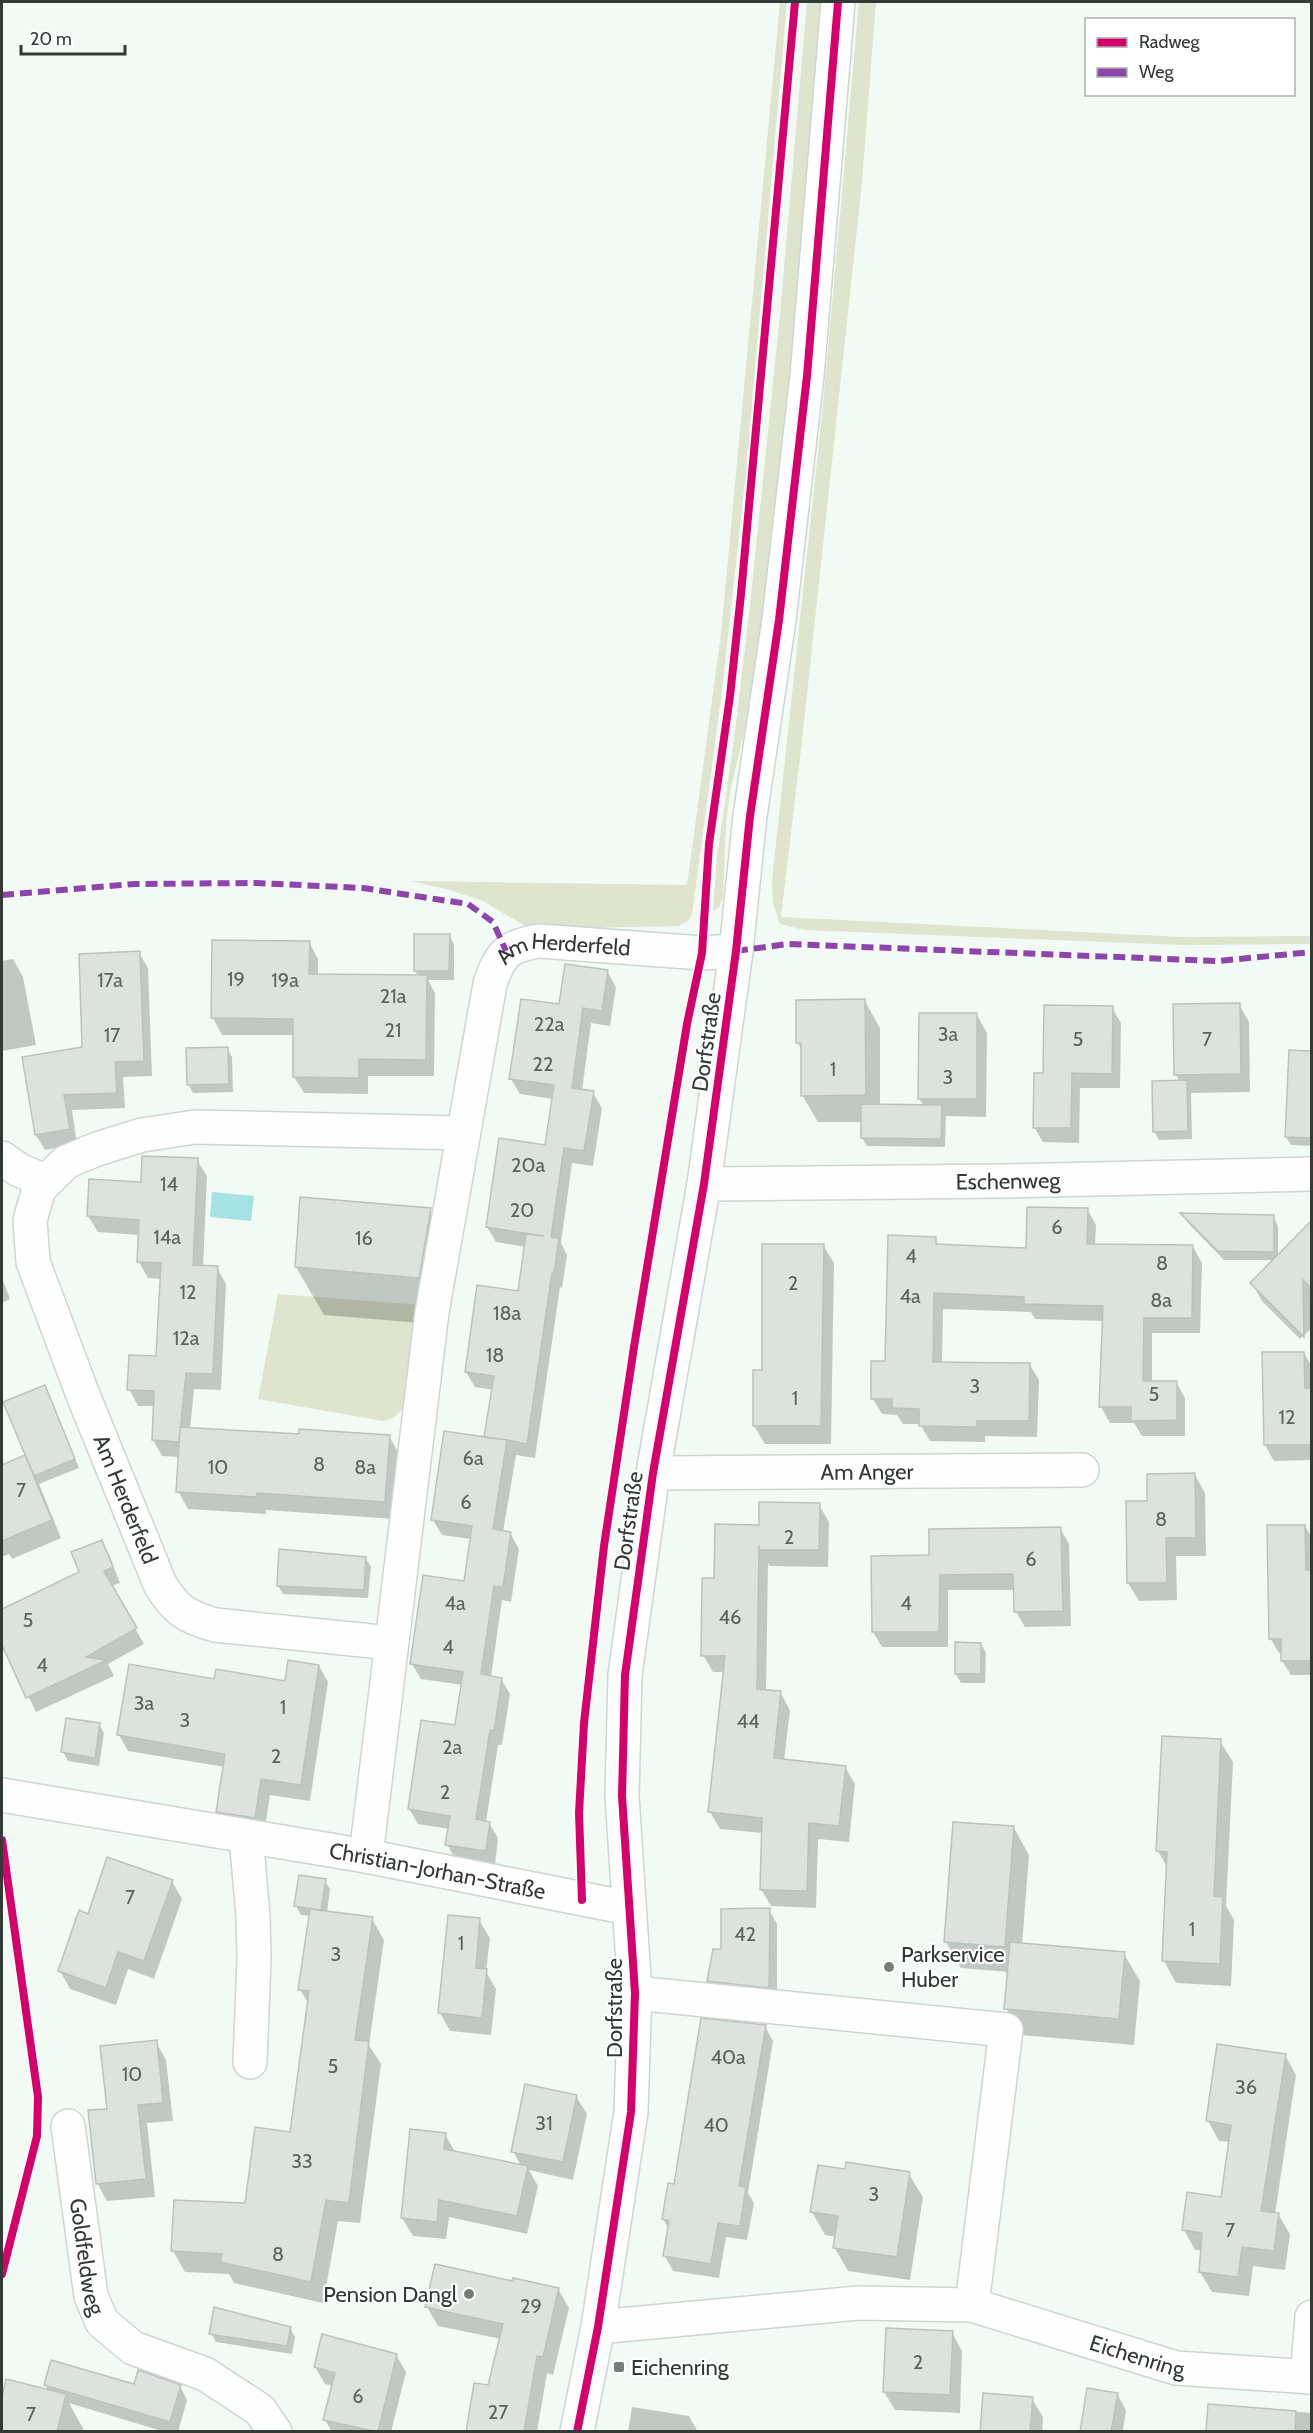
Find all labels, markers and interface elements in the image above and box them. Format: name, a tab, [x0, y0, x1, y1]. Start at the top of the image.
scale bar	[21, 18, 124, 56]
legend	[1085, 18, 1295, 96]
text: 20 m	[30, 28, 72, 50]
text: Radweg	[1139, 31, 1201, 53]
text: Weg	[1139, 61, 1175, 83]
street label: Am Herderfeld	[490, 927, 632, 970]
house number: 19	[227, 967, 245, 991]
house number: 17a	[97, 968, 123, 992]
house number: 19a	[271, 968, 299, 992]
house number: 21a	[380, 984, 407, 1008]
street label: Dorfstraße	[686, 991, 727, 1093]
house number: 22a	[534, 1012, 565, 1036]
house number: 21	[385, 1018, 402, 1042]
house number: 3a	[938, 1022, 959, 1046]
house number: 17	[104, 1023, 120, 1047]
house number: 5	[1073, 1027, 1083, 1051]
house number: 7	[1202, 1027, 1212, 1051]
house number: 22	[533, 1052, 553, 1076]
house number: 1	[830, 1057, 836, 1081]
house number: 3	[943, 1065, 953, 1089]
house number: 20a	[511, 1153, 545, 1177]
street label: Eschenweg	[956, 1167, 1062, 1195]
house number: 14	[160, 1172, 178, 1196]
house number: 20	[510, 1198, 534, 1222]
house number: 6	[1051, 1215, 1063, 1239]
house number: 14a	[153, 1225, 181, 1249]
house number: 16	[355, 1226, 373, 1250]
house number: 4	[905, 1244, 917, 1268]
house number: 8	[1156, 1251, 1168, 1275]
house number: 2	[788, 1271, 798, 1295]
house number: 12	[180, 1280, 197, 1304]
house number: 4a	[899, 1284, 921, 1308]
house number: 8a	[1150, 1288, 1172, 1312]
house number: 18a	[493, 1301, 522, 1325]
house number: 12a	[173, 1326, 200, 1350]
house number: 18	[486, 1343, 504, 1367]
house number: 3	[970, 1374, 980, 1398]
house number: 5	[1149, 1382, 1159, 1406]
house number: 1	[792, 1386, 798, 1410]
house number: 12	[1279, 1405, 1296, 1429]
street label: Am Herderfeld	[87, 1431, 164, 1568]
house number: 6a	[463, 1446, 484, 1470]
house number: 8	[313, 1452, 325, 1476]
house number: 10	[208, 1455, 228, 1479]
house number: 8a	[354, 1455, 376, 1479]
street label: Am Anger	[820, 1458, 914, 1486]
street label: Dorfstraße	[608, 1470, 649, 1572]
house number: 7	[16, 1478, 26, 1502]
house number: 6	[460, 1490, 472, 1514]
house number: 8	[1155, 1507, 1167, 1531]
house number: 2	[784, 1525, 794, 1549]
house number: 6	[1025, 1547, 1037, 1571]
house number: 4a	[444, 1591, 466, 1615]
house number: 4	[900, 1591, 912, 1615]
house number: 46	[719, 1605, 741, 1629]
house number: 5	[23, 1608, 33, 1632]
house number: 4	[442, 1635, 454, 1659]
house number: 4	[36, 1653, 48, 1677]
house number: 3a	[134, 1691, 155, 1715]
house number: 1	[280, 1695, 286, 1719]
house number: 3	[180, 1708, 190, 1732]
house number: 44	[736, 1709, 760, 1733]
house number: 2a	[442, 1735, 462, 1759]
house number: 2	[271, 1744, 281, 1768]
house number: 2	[440, 1780, 450, 1804]
street label: Christian-Jorhan-Straße	[327, 1837, 548, 1905]
house number: 7	[125, 1885, 135, 1909]
house number: 1	[1189, 1917, 1195, 1941]
house number: 42	[734, 1922, 756, 1946]
house number: 1	[458, 1931, 464, 1955]
place label: Parkservice Huber	[901, 1941, 1005, 1993]
house number: 3	[331, 1942, 341, 1966]
street label: Dorfstraße	[601, 1958, 628, 2058]
marker: Parkservice Huber	[882, 1960, 896, 1974]
house number: 40a	[710, 2045, 746, 2069]
house number: 5	[328, 2054, 338, 2078]
house number: 10	[122, 2062, 142, 2086]
house number: 36	[1235, 2075, 1257, 2099]
house number: 31	[535, 2111, 553, 2135]
house number: 40	[703, 2113, 729, 2137]
house number: 33	[291, 2149, 313, 2173]
house number: 3	[869, 2182, 879, 2206]
street label: Goldfeldweg	[64, 2197, 111, 2320]
house number: 7	[1225, 2218, 1235, 2242]
house number: 8	[272, 2242, 284, 2266]
place label: Pension Dangl	[323, 2281, 458, 2308]
marker: Pension Dangl	[462, 2287, 476, 2301]
house number: 29	[520, 2294, 542, 2318]
street label: Eichenring	[1086, 2329, 1186, 2383]
house number: 2	[913, 2350, 923, 2374]
place label: Eichenring	[631, 2354, 730, 2381]
marker: Eichenring	[612, 2360, 626, 2374]
house number: 6	[352, 2384, 364, 2408]
house number: 27	[488, 2400, 508, 2424]
house number: 7	[26, 2402, 36, 2426]

